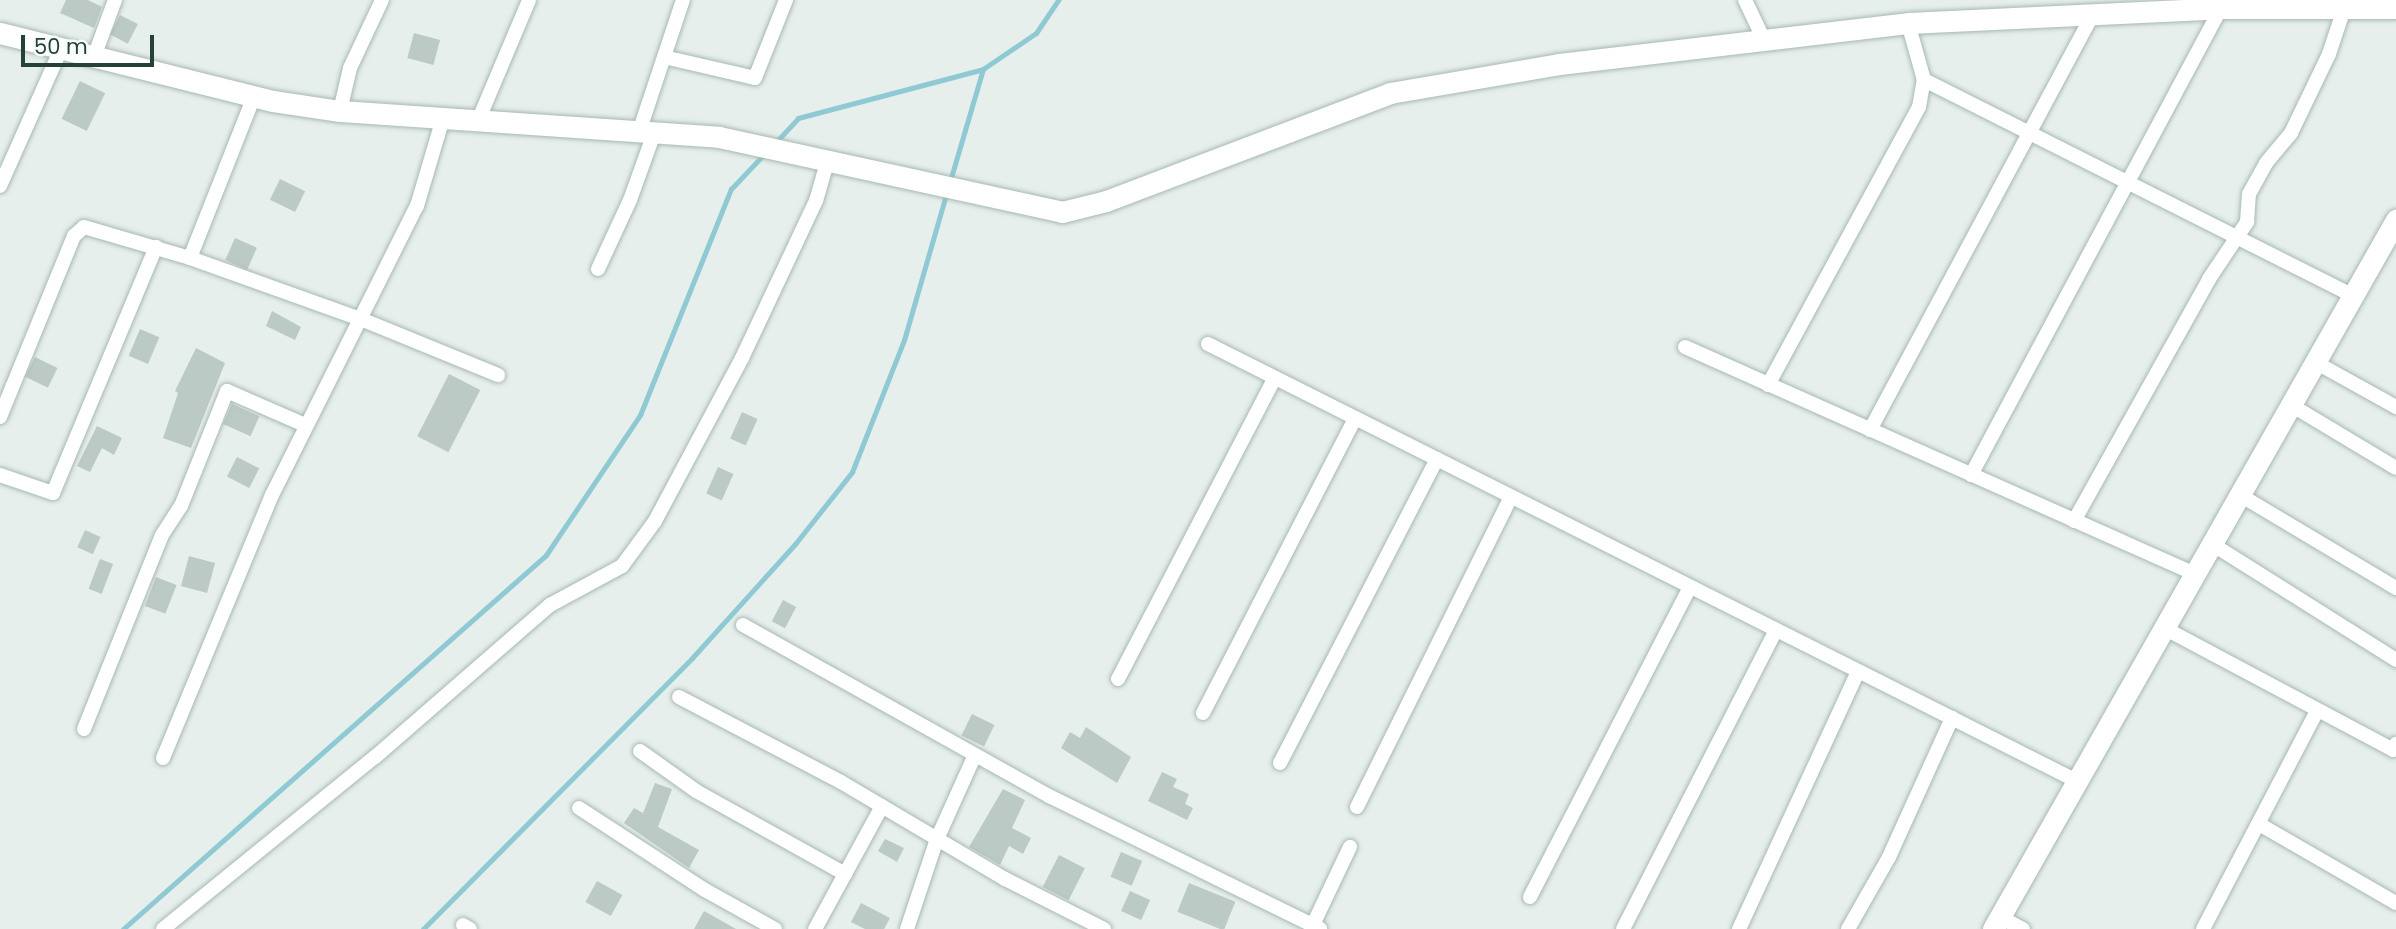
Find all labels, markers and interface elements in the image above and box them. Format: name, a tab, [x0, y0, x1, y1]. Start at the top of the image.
scale bar	[24, 21, 158, 65]
text: 50 m	[34, 32, 88, 61]

